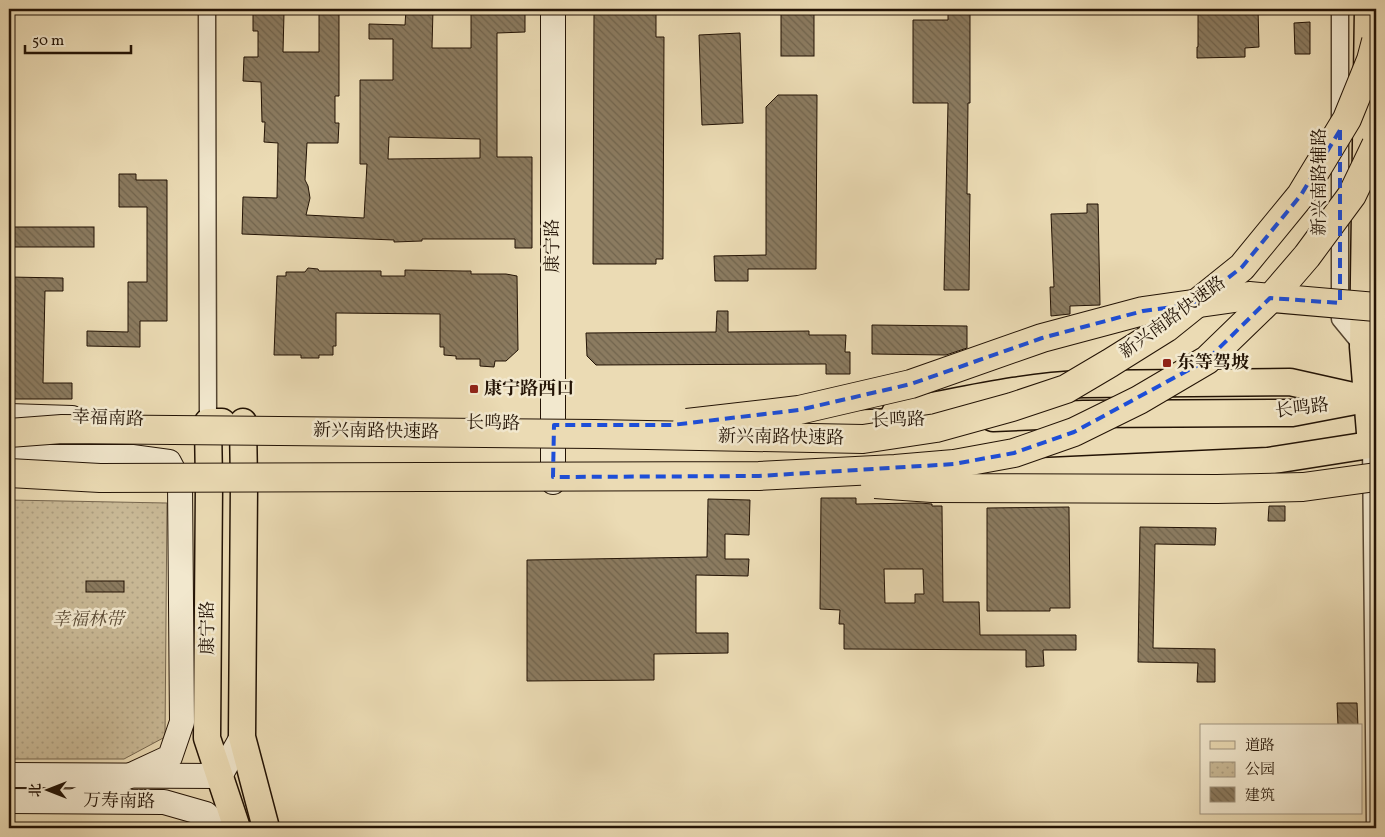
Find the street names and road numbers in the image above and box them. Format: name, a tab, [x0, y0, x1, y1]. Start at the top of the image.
street label: 新兴南路辅路	[1308, 128, 1333, 236]
street label: 康宁路	[541, 219, 566, 273]
street label: 新兴南路快速路	[1115, 271, 1231, 365]
street label: 长鸣路	[1274, 393, 1330, 425]
street label: 幸福南路	[72, 405, 144, 433]
street label: 长鸣路	[871, 408, 925, 434]
street label: 长鸣路	[466, 411, 520, 437]
street label: 新兴南路快速路	[313, 418, 439, 446]
street label: 新兴南路快速路	[718, 424, 844, 452]
street label: 康宁路	[196, 601, 221, 655]
street label: 万寿南路	[83, 789, 155, 815]

